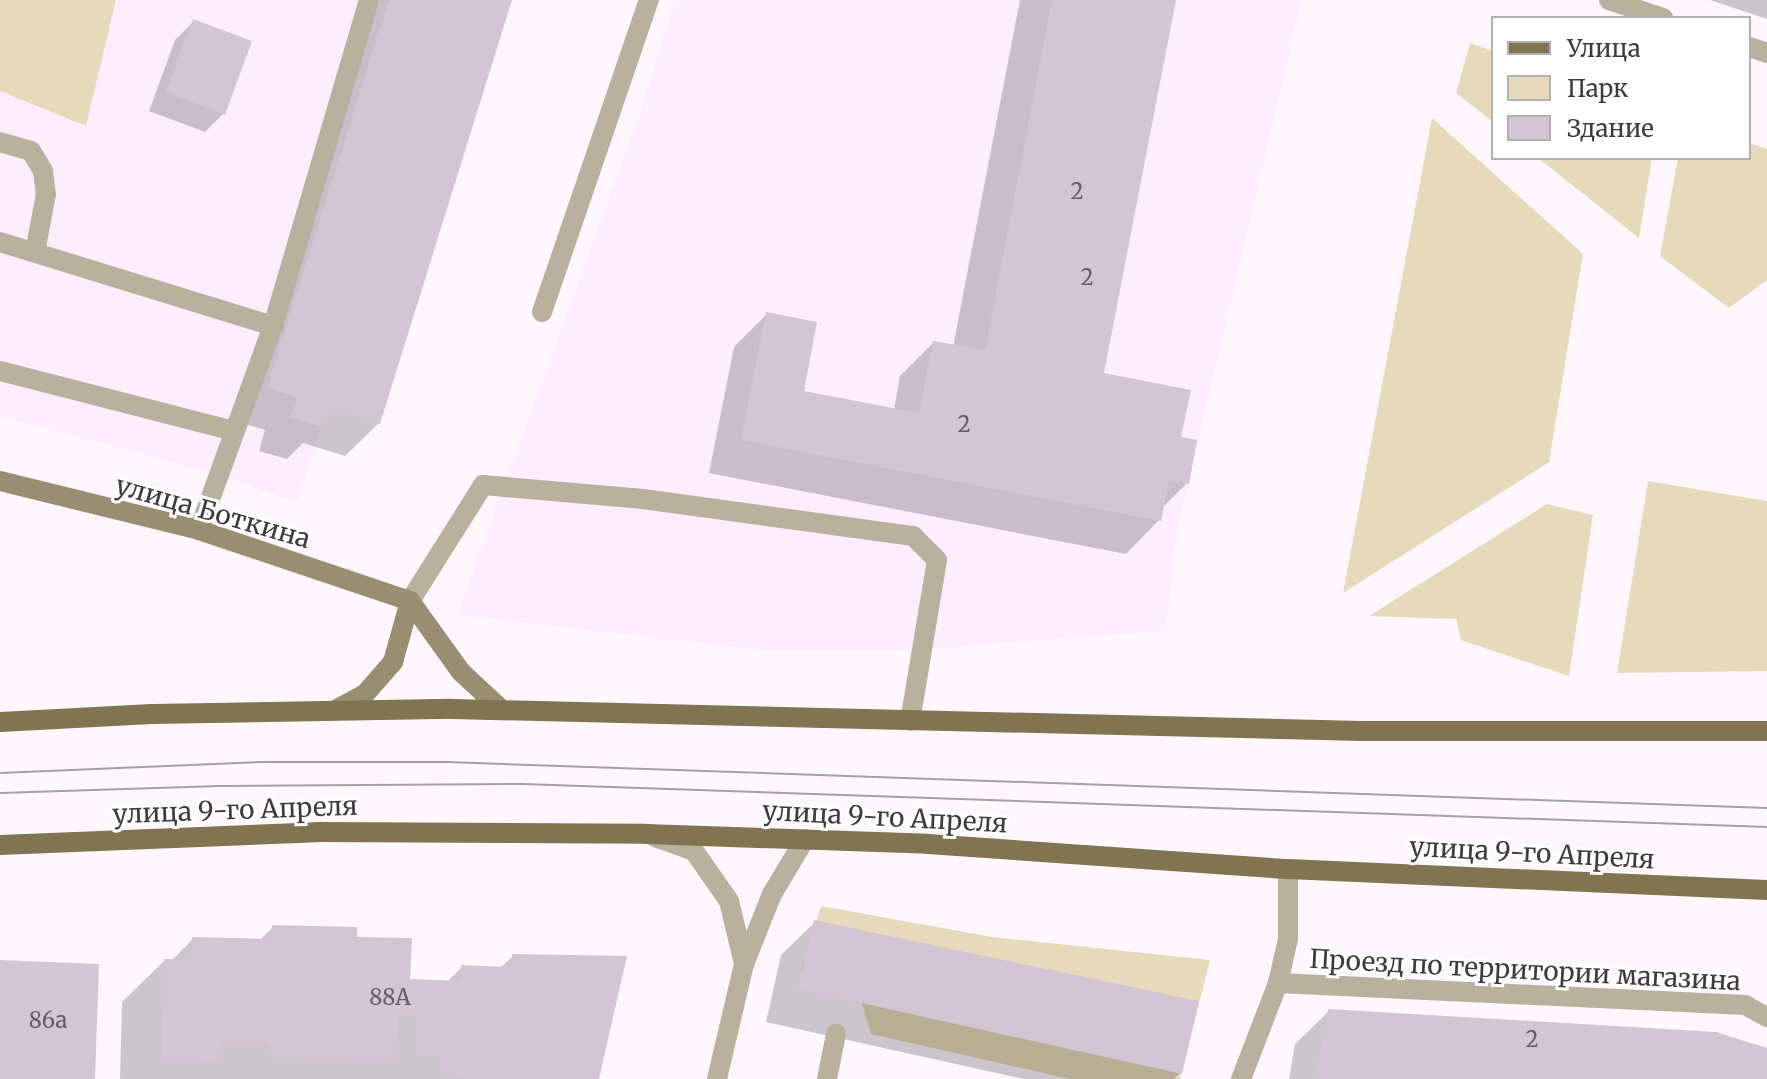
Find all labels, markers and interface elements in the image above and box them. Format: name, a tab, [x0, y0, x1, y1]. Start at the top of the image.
legend	[1491, 16, 1751, 160]
text: Улица	[1567, 33, 1641, 64]
text: Парк	[1567, 73, 1628, 104]
text: Здание	[1567, 113, 1654, 144]
house number: 2	[1070, 179, 1084, 205]
house number: 2	[1080, 265, 1094, 291]
house number: 2	[957, 412, 971, 438]
street label: улица Боткина	[112, 469, 314, 555]
street label: улица 9-го Апреля	[112, 790, 358, 830]
street label: улица 9-го Апреля	[762, 795, 1008, 839]
street label: улица 9-го Апреля	[1409, 831, 1655, 875]
street label: Проезд по территории магазина	[1309, 943, 1741, 997]
house number: 88А	[369, 985, 411, 1011]
house number: 86а	[29, 1008, 67, 1034]
house number: 2	[1525, 1027, 1539, 1053]

